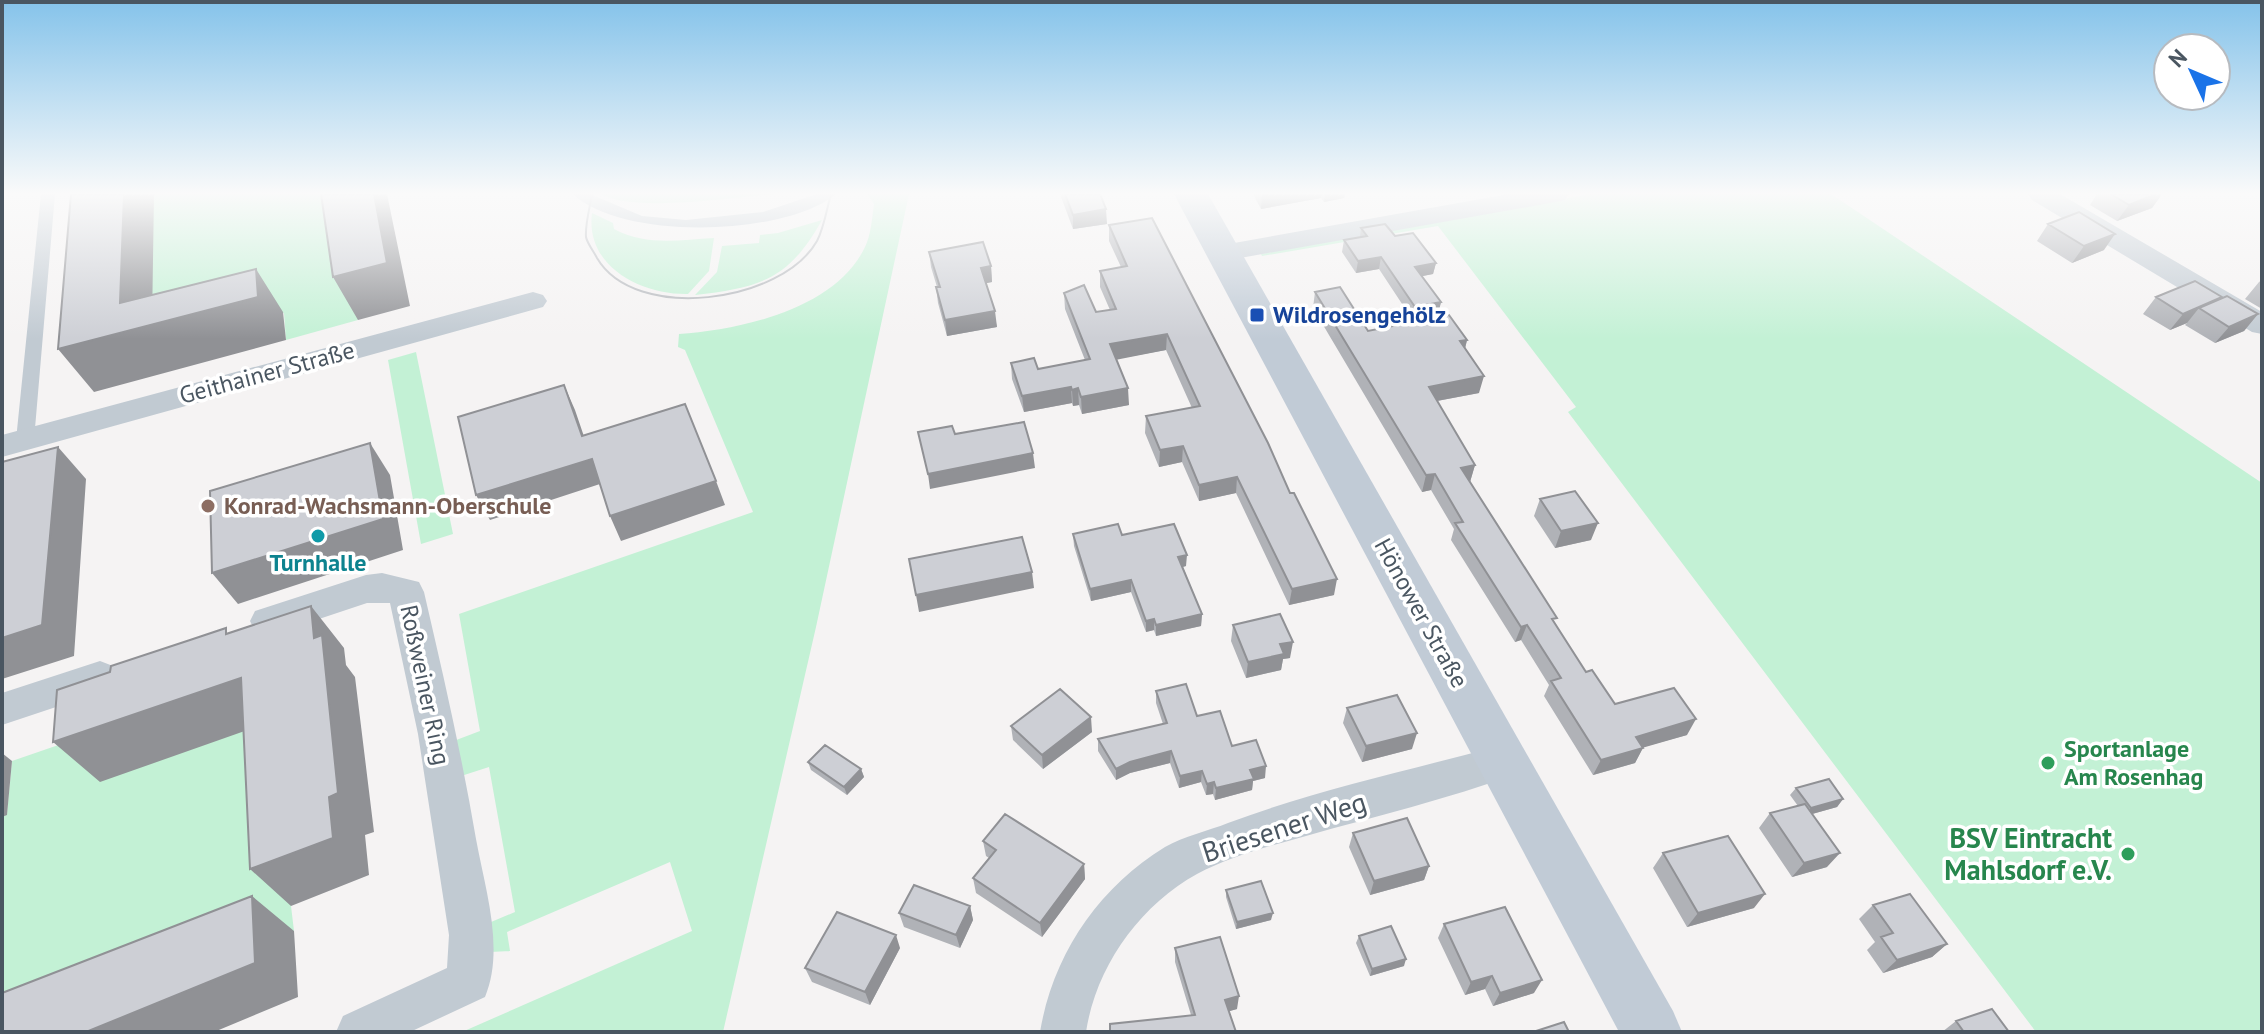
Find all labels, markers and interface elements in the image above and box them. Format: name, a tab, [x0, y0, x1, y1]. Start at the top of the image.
north arrow	[2152, 32, 2232, 112]
text: N	[2163, 43, 2193, 73]
place label: Wildrosengehölz	[1273, 299, 1446, 330]
marker: Wildrosengehölz	[1248, 306, 1266, 324]
street label: Geithainer Straße	[176, 334, 358, 411]
place label: Konrad-Wachsmann-Oberschule	[224, 490, 552, 521]
marker: Konrad-Wachsmann-Oberschule	[199, 497, 217, 515]
marker: Turnhalle	[309, 527, 327, 545]
street label: Hönower Straße	[1368, 533, 1475, 693]
place label: Turnhalle	[270, 547, 366, 578]
street label: Roßweiner Ring	[393, 602, 458, 768]
place label: Sportanlage Am Rosenhag	[2064, 733, 2203, 792]
marker: Sportanlage Am Rosenhag	[2039, 754, 2057, 772]
street label: Briesener Weg	[1197, 783, 1371, 870]
place label: BSV Eintracht Mahlsdorf e.V.	[1944, 819, 2112, 888]
marker: BSV Eintracht Mahlsdorf e.V.	[2119, 845, 2137, 863]

